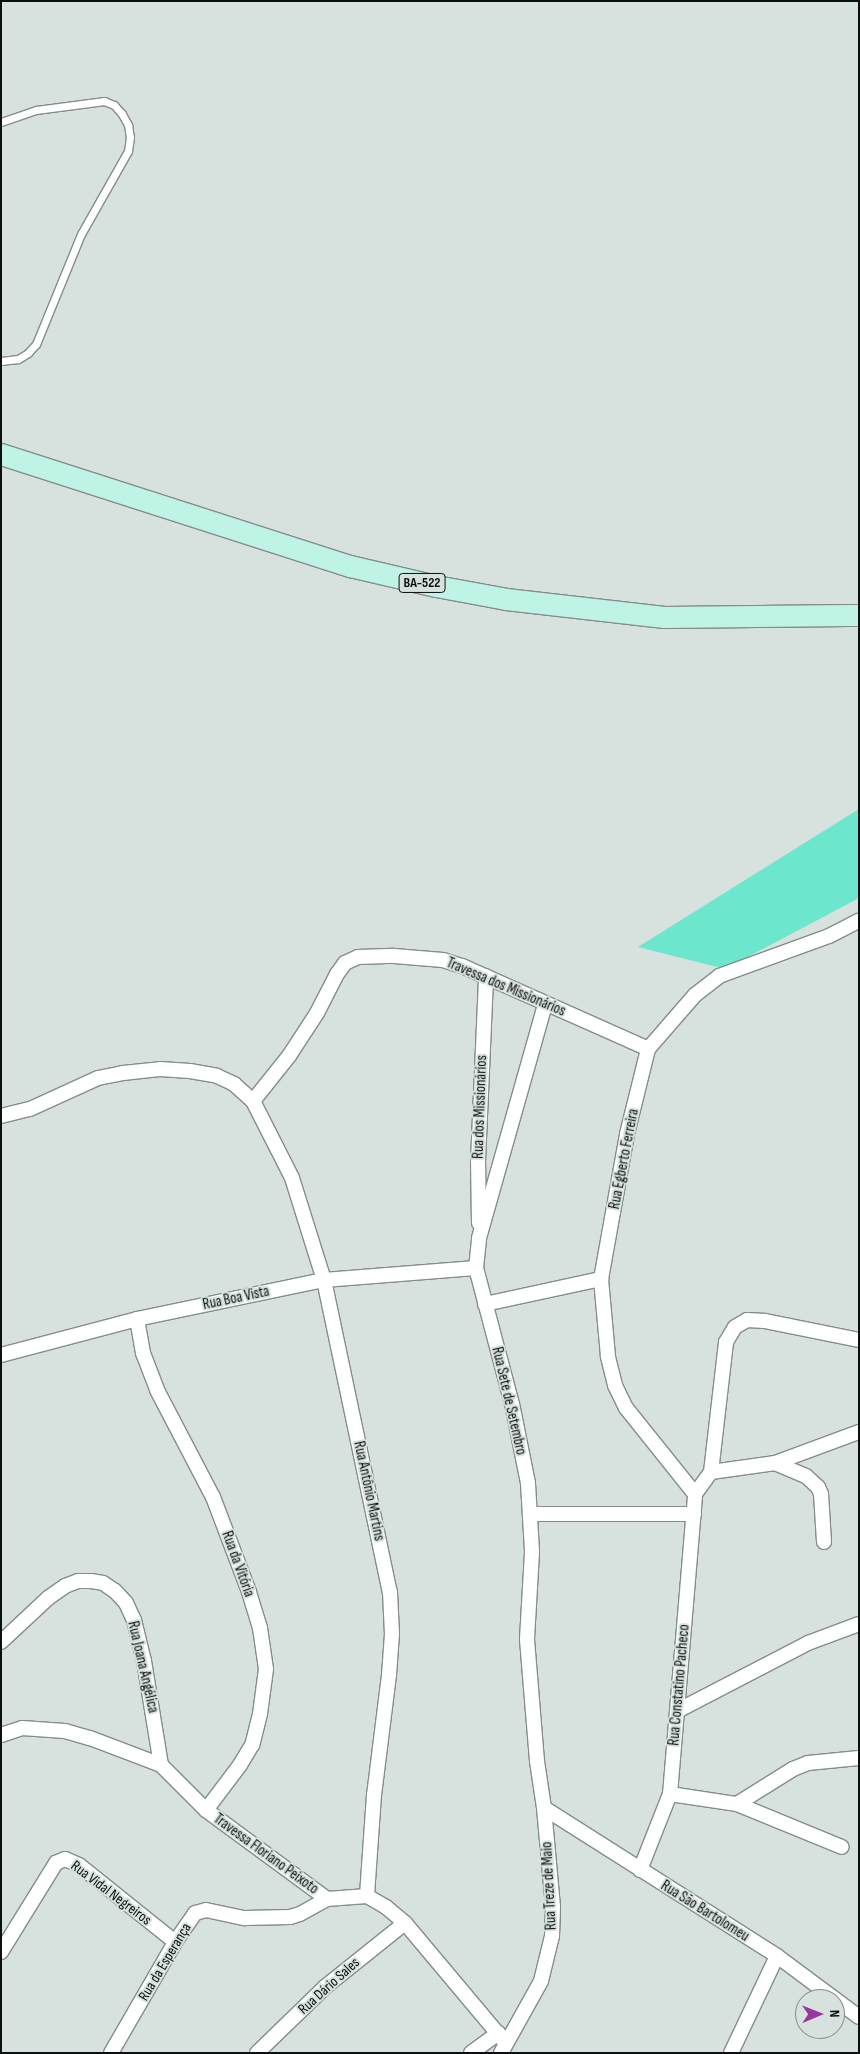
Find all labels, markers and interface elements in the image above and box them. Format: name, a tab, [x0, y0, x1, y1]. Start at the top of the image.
road number: BA-522	[398, 572, 446, 594]
street label: Travessa dos Missionários	[444, 954, 568, 1020]
street label: Rua dos Missionários	[469, 1055, 491, 1159]
street label: Rua Egberto Ferreira	[605, 1107, 643, 1211]
street label: Rua Boa Vista	[201, 1282, 271, 1314]
street label: Rua Sete de Setembro	[488, 1345, 530, 1457]
street label: Rua Antônio Martins	[350, 1440, 388, 1542]
street label: Rua da Vitória	[218, 1529, 258, 1599]
street label: Rua Joana Angélica	[124, 1619, 162, 1715]
street label: Rua Constatino Pacheco	[665, 1624, 693, 1746]
street label: Travessa Floriano Peixoto	[210, 1810, 322, 1898]
street label: Rua Treze de Maio	[538, 1841, 560, 1931]
street label: Rua Vidal Negreiros	[67, 1857, 155, 1929]
street label: Rua São Bartolomeu	[658, 1877, 752, 1945]
street label: Rua da Esperança	[135, 1920, 195, 2004]
street label: Rua Dário Sales	[295, 1954, 363, 2018]
north arrow	[795, 1989, 845, 2039]
text: N	[826, 2010, 843, 2018]

